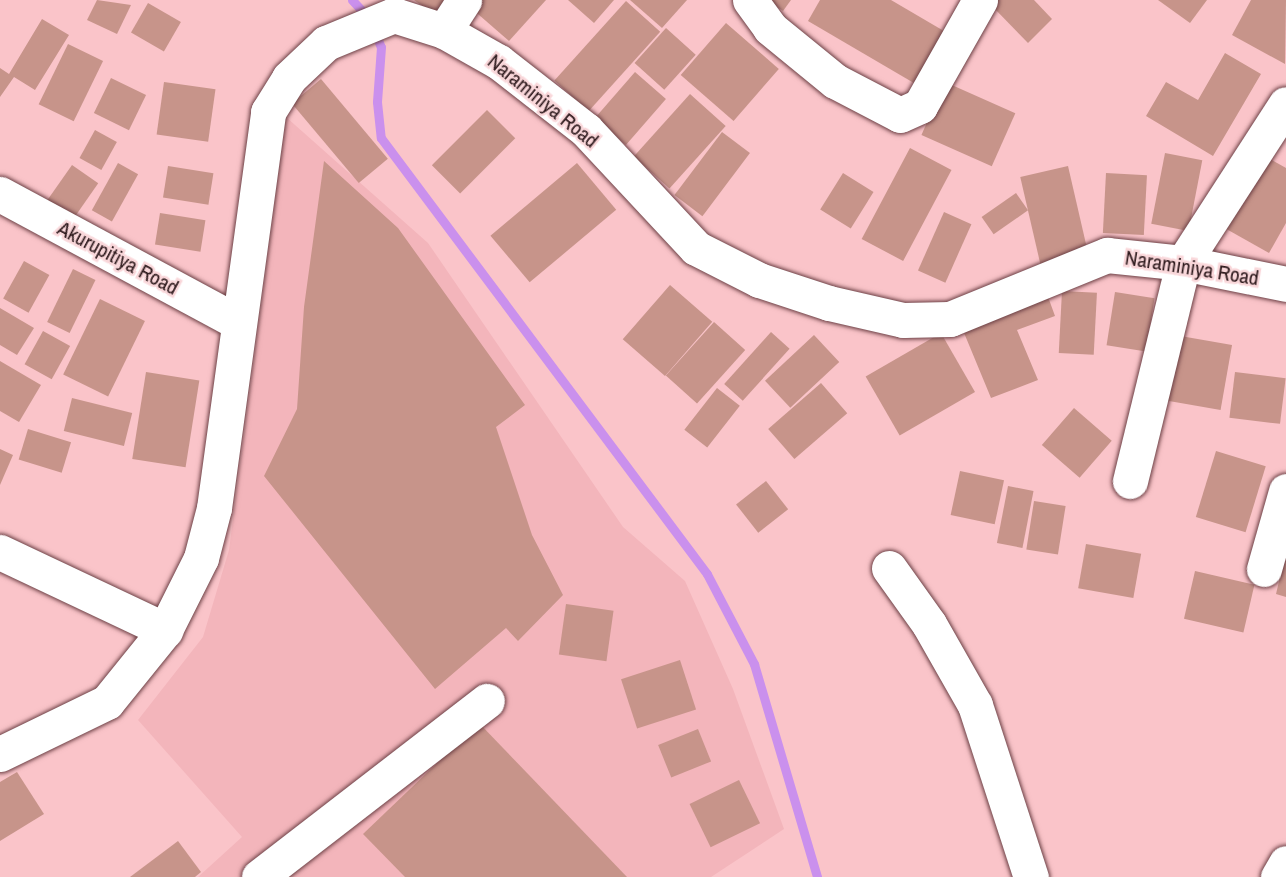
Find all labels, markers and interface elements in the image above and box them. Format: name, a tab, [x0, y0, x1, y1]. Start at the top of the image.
street label: Naraminiya Road	[483, 49, 603, 153]
street label: Akurupitiya Road	[53, 216, 183, 300]
street label: Naraminiya Road	[1123, 245, 1261, 291]

